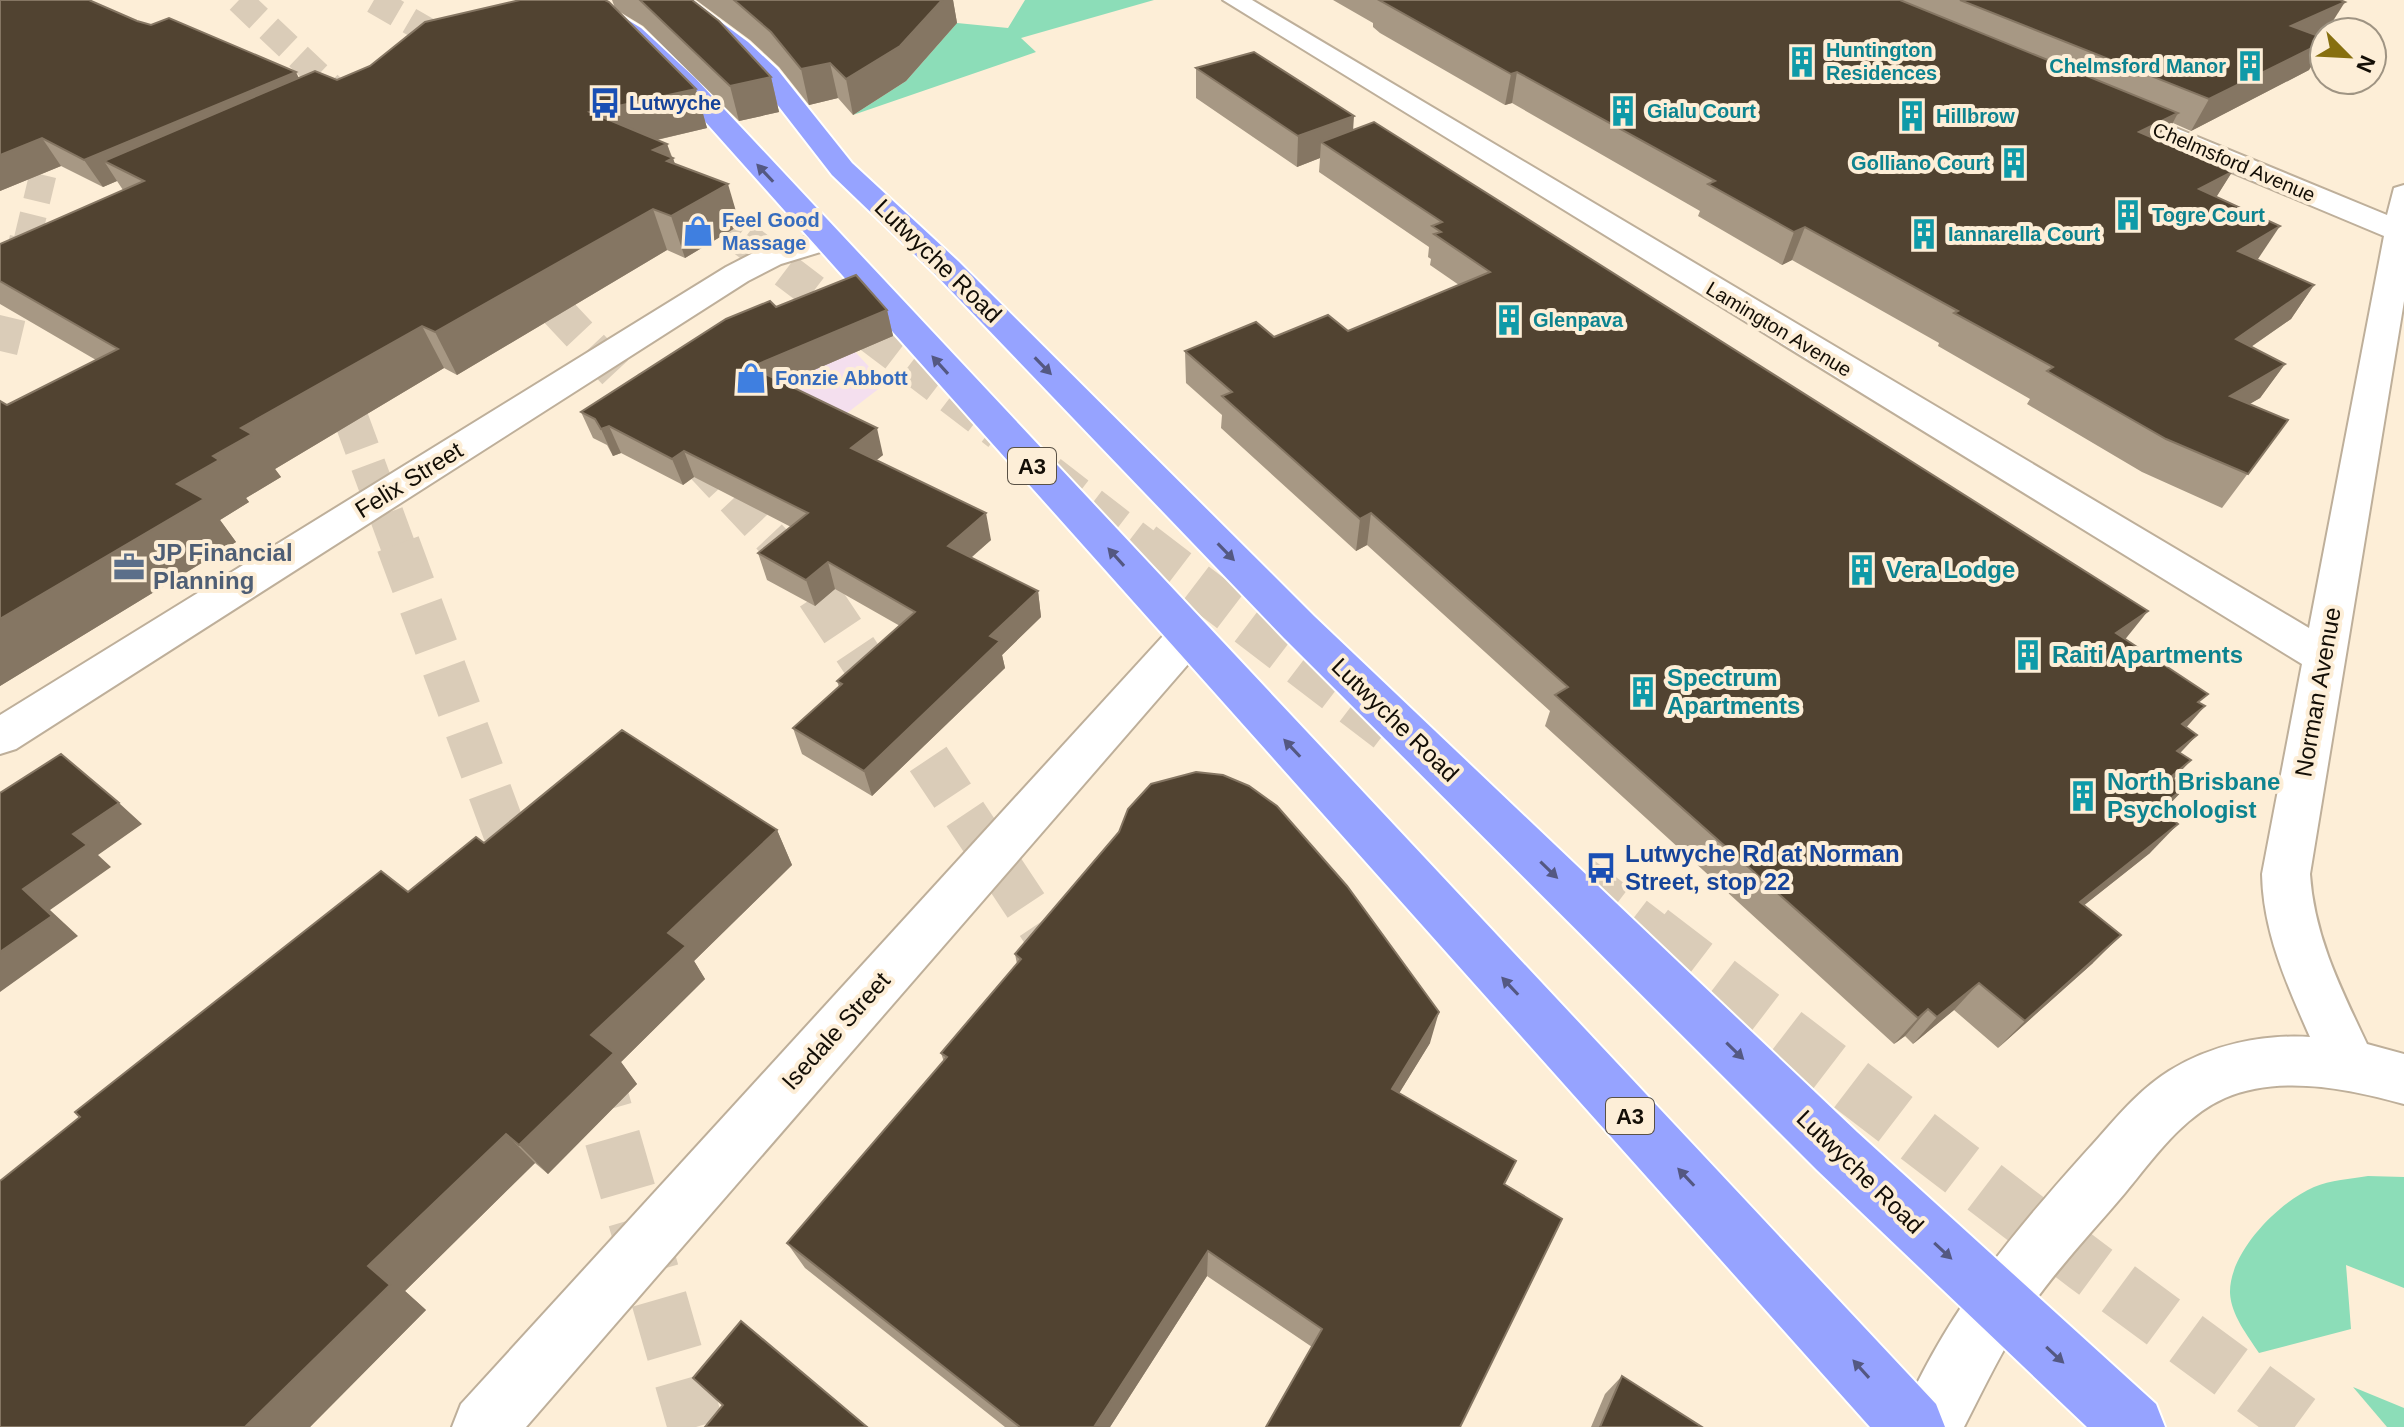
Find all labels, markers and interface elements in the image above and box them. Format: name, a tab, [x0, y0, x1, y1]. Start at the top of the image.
north arrow	[2308, 16, 2388, 96]
place label: Huntington Residences	[1826, 39, 1937, 84]
building icon: Huntington Residences	[1785, 45, 1819, 79]
building icon: Chelmsford Manor	[2233, 49, 2267, 83]
text: N	[2351, 52, 2380, 76]
place label: Chelmsford Manor	[2049, 55, 2226, 77]
bus stop icon: Lutwyche	[588, 86, 622, 120]
place label: Lutwyche	[629, 92, 721, 114]
building icon: Gialu Court	[1606, 94, 1640, 128]
building icon: Hillbrow	[1895, 99, 1929, 133]
place label: Gialu Court	[1647, 100, 1756, 122]
place label: Hillbrow	[1936, 105, 2015, 127]
street label: Chelmsford Avenue	[2150, 118, 2318, 206]
building icon: Golliano Court	[1997, 146, 2031, 180]
place label: Golliano Court	[1851, 152, 1990, 174]
one-way arrow	[756, 164, 774, 183]
street label: Lutwyche Road	[869, 193, 1007, 328]
building icon: Togre Court	[2111, 198, 2145, 232]
place label: Togre Court	[2152, 204, 2265, 226]
place label: Feel Good Massage	[722, 209, 820, 254]
shop icon: Feel Good Massage	[681, 214, 715, 248]
building icon: Iannarella Court	[1907, 217, 1941, 251]
place label: Iannarella Court	[1948, 223, 2101, 245]
street label: Lamington Avenue	[1702, 277, 1856, 381]
building icon: Glenpava	[1492, 303, 1526, 337]
place label: Glenpava	[1533, 309, 1624, 331]
one-way arrow	[932, 356, 950, 375]
one-way arrow	[1034, 356, 1052, 375]
shop icon: Fonzie Abbott	[734, 361, 768, 395]
place label: Fonzie Abbott	[775, 367, 908, 389]
street label: Felix Street	[350, 436, 468, 523]
road number: A3	[1008, 448, 1056, 484]
place label: JP Financial Planning	[153, 539, 293, 594]
one-way arrow	[1216, 542, 1234, 561]
one-way arrow	[1107, 548, 1125, 567]
office icon: JP Financial Planning	[112, 550, 146, 584]
building icon: Vera Lodge	[1845, 553, 1879, 587]
place label: Vera Lodge	[1886, 556, 2015, 583]
street label: Norman Avenue	[2289, 605, 2346, 779]
building icon: Raiti Apartments	[2011, 638, 2045, 672]
place label: Raiti Apartments	[2052, 641, 2243, 668]
street label: Lutwyche Road	[1326, 652, 1464, 787]
place label: Spectrum Apartments	[1667, 664, 1800, 719]
building icon: Spectrum Apartments	[1626, 675, 1660, 709]
one-way arrow	[1283, 739, 1301, 758]
place label: North Brisbane Psychologist	[2107, 768, 2280, 823]
building icon: North Brisbane Psychologist	[2066, 779, 2100, 813]
place label: Lutwyche Rd at Norman Street, stop 22	[1625, 840, 1900, 895]
bus stop icon: Lutwyche Rd at Norman Street, stop 22	[1584, 851, 1618, 885]
one-way arrow	[1539, 860, 1558, 878]
street label: Isedale Street	[776, 966, 895, 1095]
one-way arrow	[1501, 976, 1519, 995]
one-way arrow	[1725, 1041, 1744, 1060]
road number: A3	[1606, 1098, 1654, 1134]
street label: Lutwyche Road	[1791, 1104, 1929, 1239]
one-way arrow	[1677, 1168, 1695, 1187]
one-way arrow	[1933, 1241, 1952, 1259]
one-way arrow	[2045, 1346, 2064, 1364]
one-way arrow	[1852, 1360, 1870, 1379]

